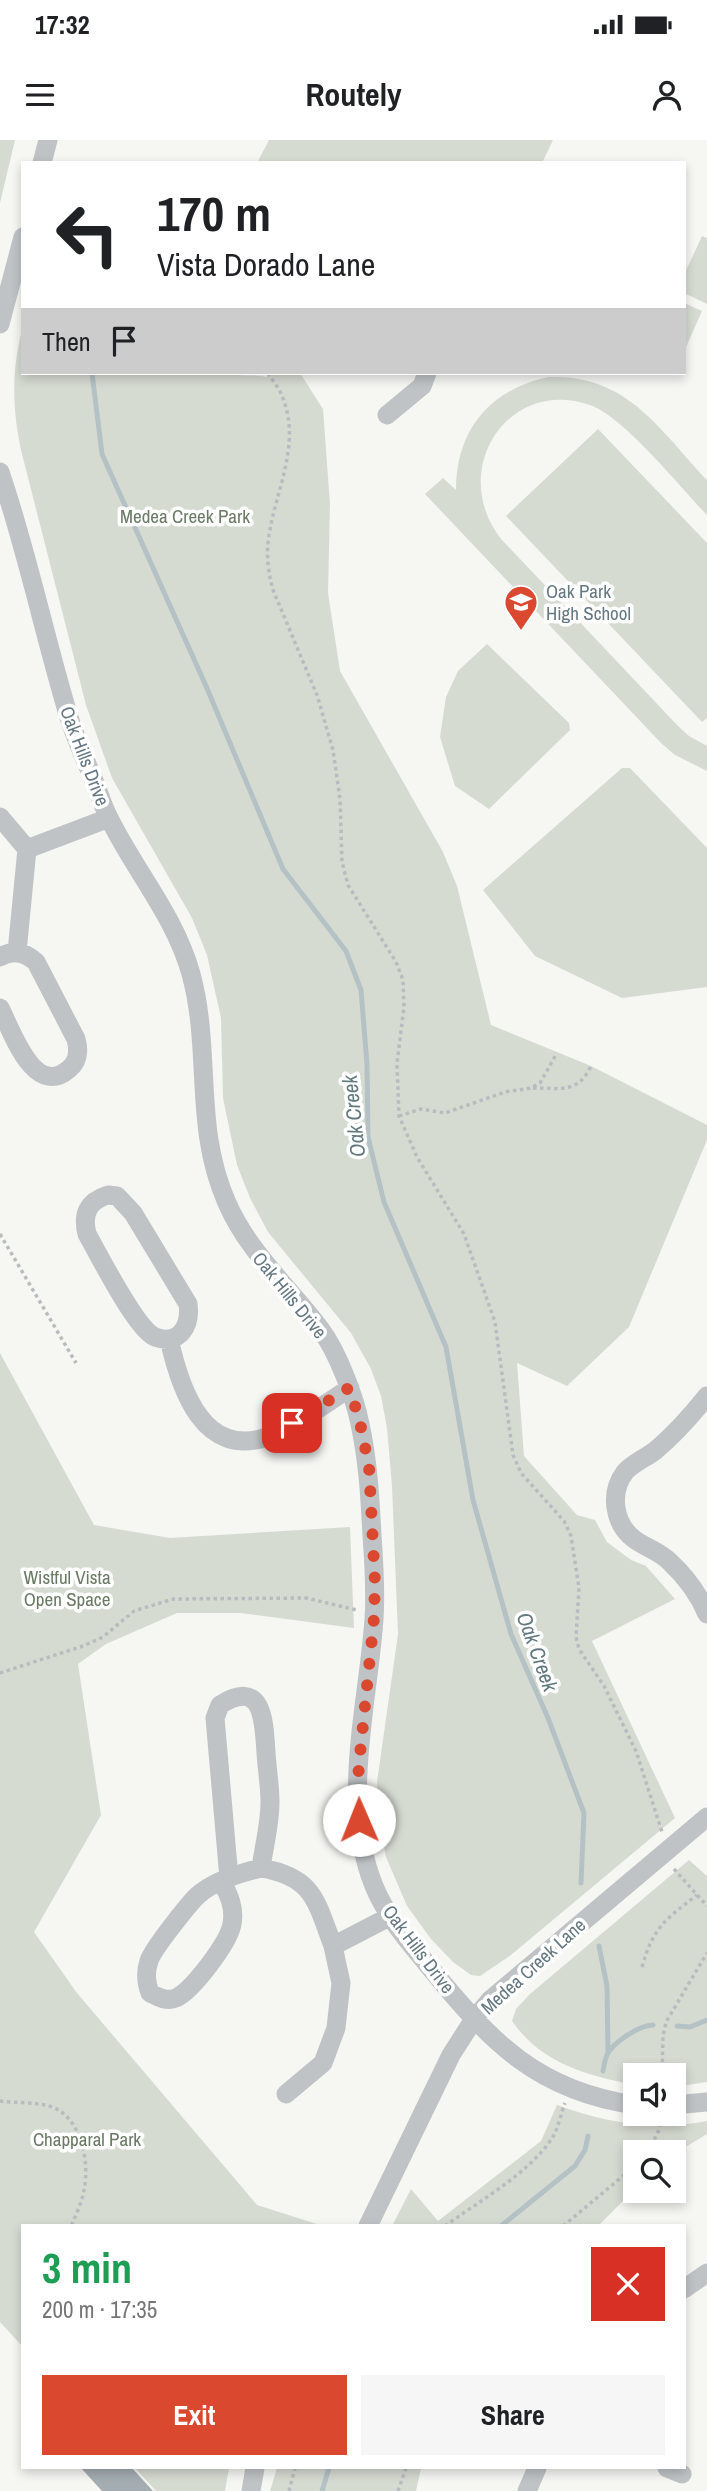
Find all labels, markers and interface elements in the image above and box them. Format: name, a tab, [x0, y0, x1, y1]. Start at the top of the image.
text: 17:32	[35, 7, 90, 42]
text: Routely	[305, 73, 402, 116]
icon: menu	[21, 76, 59, 114]
icon: person	[648, 76, 686, 114]
text: 170 m	[157, 180, 271, 246]
icon: left	[42, 189, 133, 280]
text: Vista Dorado Lane	[157, 243, 375, 286]
icon: arrive	[105, 322, 143, 360]
text: Then	[42, 324, 91, 359]
park label: Medea Creek Park	[120, 503, 250, 529]
place label: Oak Park High School	[546, 578, 631, 626]
school or university icon: Oak Park High School	[502, 583, 540, 632]
street label: Oak Hills Drive	[54, 702, 116, 810]
water label: Oak Creek	[335, 1072, 372, 1158]
street label: Oak Hills Drive	[247, 1246, 333, 1344]
pin	[262, 1393, 322, 1453]
icon: arrive	[273, 1404, 311, 1442]
park label: Wistful Vista Open Space	[23, 1564, 111, 1612]
water label: Oak Creek	[510, 1608, 566, 1697]
position arrow	[322, 1783, 396, 1857]
street label: Oak Hills Drive	[377, 1899, 461, 1999]
street label: Medea Creek Lane	[475, 1912, 591, 2020]
map controls	[623, 2063, 686, 2203]
button: sound	[623, 2063, 686, 2126]
park label: Chapparal Park	[33, 2126, 141, 2152]
button: search	[623, 2140, 686, 2203]
text: 3 min	[42, 2240, 132, 2296]
button: close	[591, 2247, 665, 2321]
text: 200 m · 17:35	[42, 2294, 157, 2325]
button: Exit	[42, 2375, 347, 2455]
button: Share	[361, 2375, 665, 2455]

